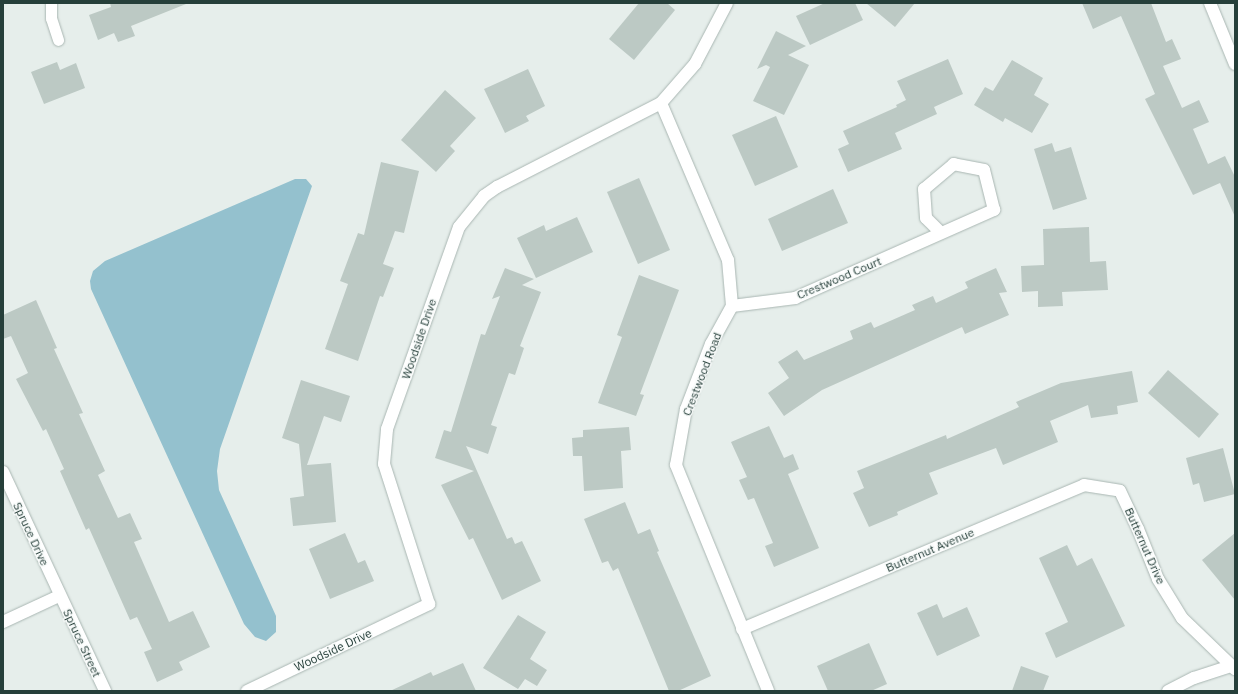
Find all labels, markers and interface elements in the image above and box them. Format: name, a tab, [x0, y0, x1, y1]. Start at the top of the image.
street label: Crestwood Court	[795, 254, 883, 302]
street label: Woodside Drive	[399, 297, 439, 381]
street label: Crestwood Road	[679, 330, 725, 418]
street label: Spruce Drive	[10, 500, 52, 568]
street label: Butternut Drive	[1122, 505, 1168, 587]
street label: Butternut Avenue	[884, 525, 976, 575]
street label: Spruce Street	[60, 607, 104, 679]
street label: Woodside Drive	[292, 626, 374, 674]

